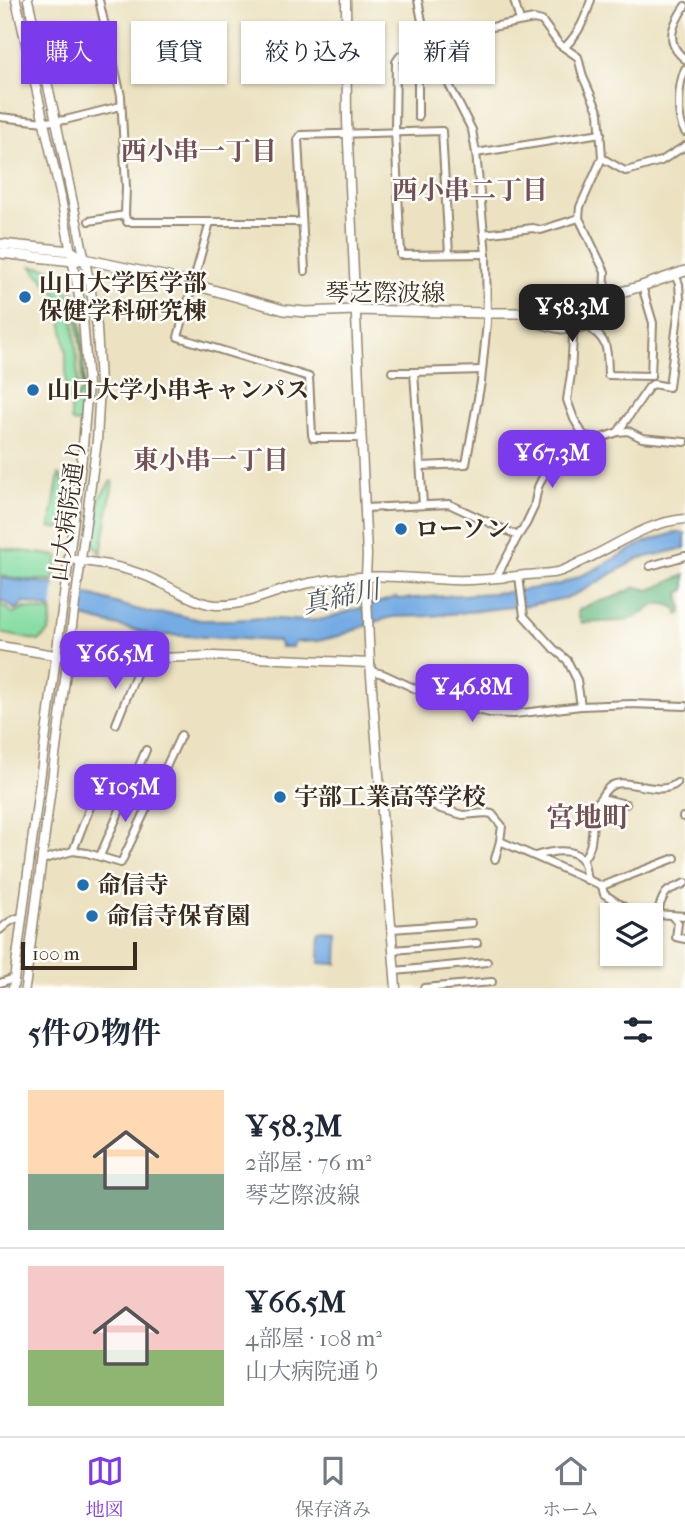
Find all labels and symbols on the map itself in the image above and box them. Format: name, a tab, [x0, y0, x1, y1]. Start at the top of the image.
district label: 西小串一丁目	[121, 136, 277, 167]
district label: 西小串二丁目	[392, 175, 548, 206]
place label: 山口大学医学部 保健学科研究棟	[39, 269, 207, 325]
street label: 琴芝際波線	[325, 279, 445, 307]
pin: ¥58.3M	[515, 284, 629, 344]
marker: 山口大学医学部 保健学科研究棟	[17, 289, 33, 305]
place label: 山口大学小串キャンパス	[47, 376, 309, 404]
marker: 山口大学小串キャンパス	[25, 382, 41, 398]
pin: ¥67.3M	[495, 430, 609, 490]
street label: 山大病院通り	[44, 437, 92, 583]
district label: 東小串一丁目	[133, 445, 289, 476]
place label: ローソン	[415, 515, 510, 543]
marker: ローソン	[393, 521, 409, 537]
water label: 真締川	[300, 573, 385, 620]
pin: ¥66.5M	[58, 632, 172, 691]
pin: ¥46.8M	[415, 664, 529, 724]
pin: ¥105M	[76, 764, 174, 824]
place label: 宇部工業高等学校	[294, 783, 486, 811]
marker: 宇部工業高等学校	[272, 789, 288, 805]
district label: 宮地町	[546, 801, 630, 834]
place label: 命信寺	[97, 871, 169, 899]
marker: 命信寺	[75, 877, 91, 893]
place label: 命信寺保育園	[106, 902, 250, 930]
marker: 命信寺保育園	[84, 908, 100, 924]
scale bar	[21, 939, 136, 971]

